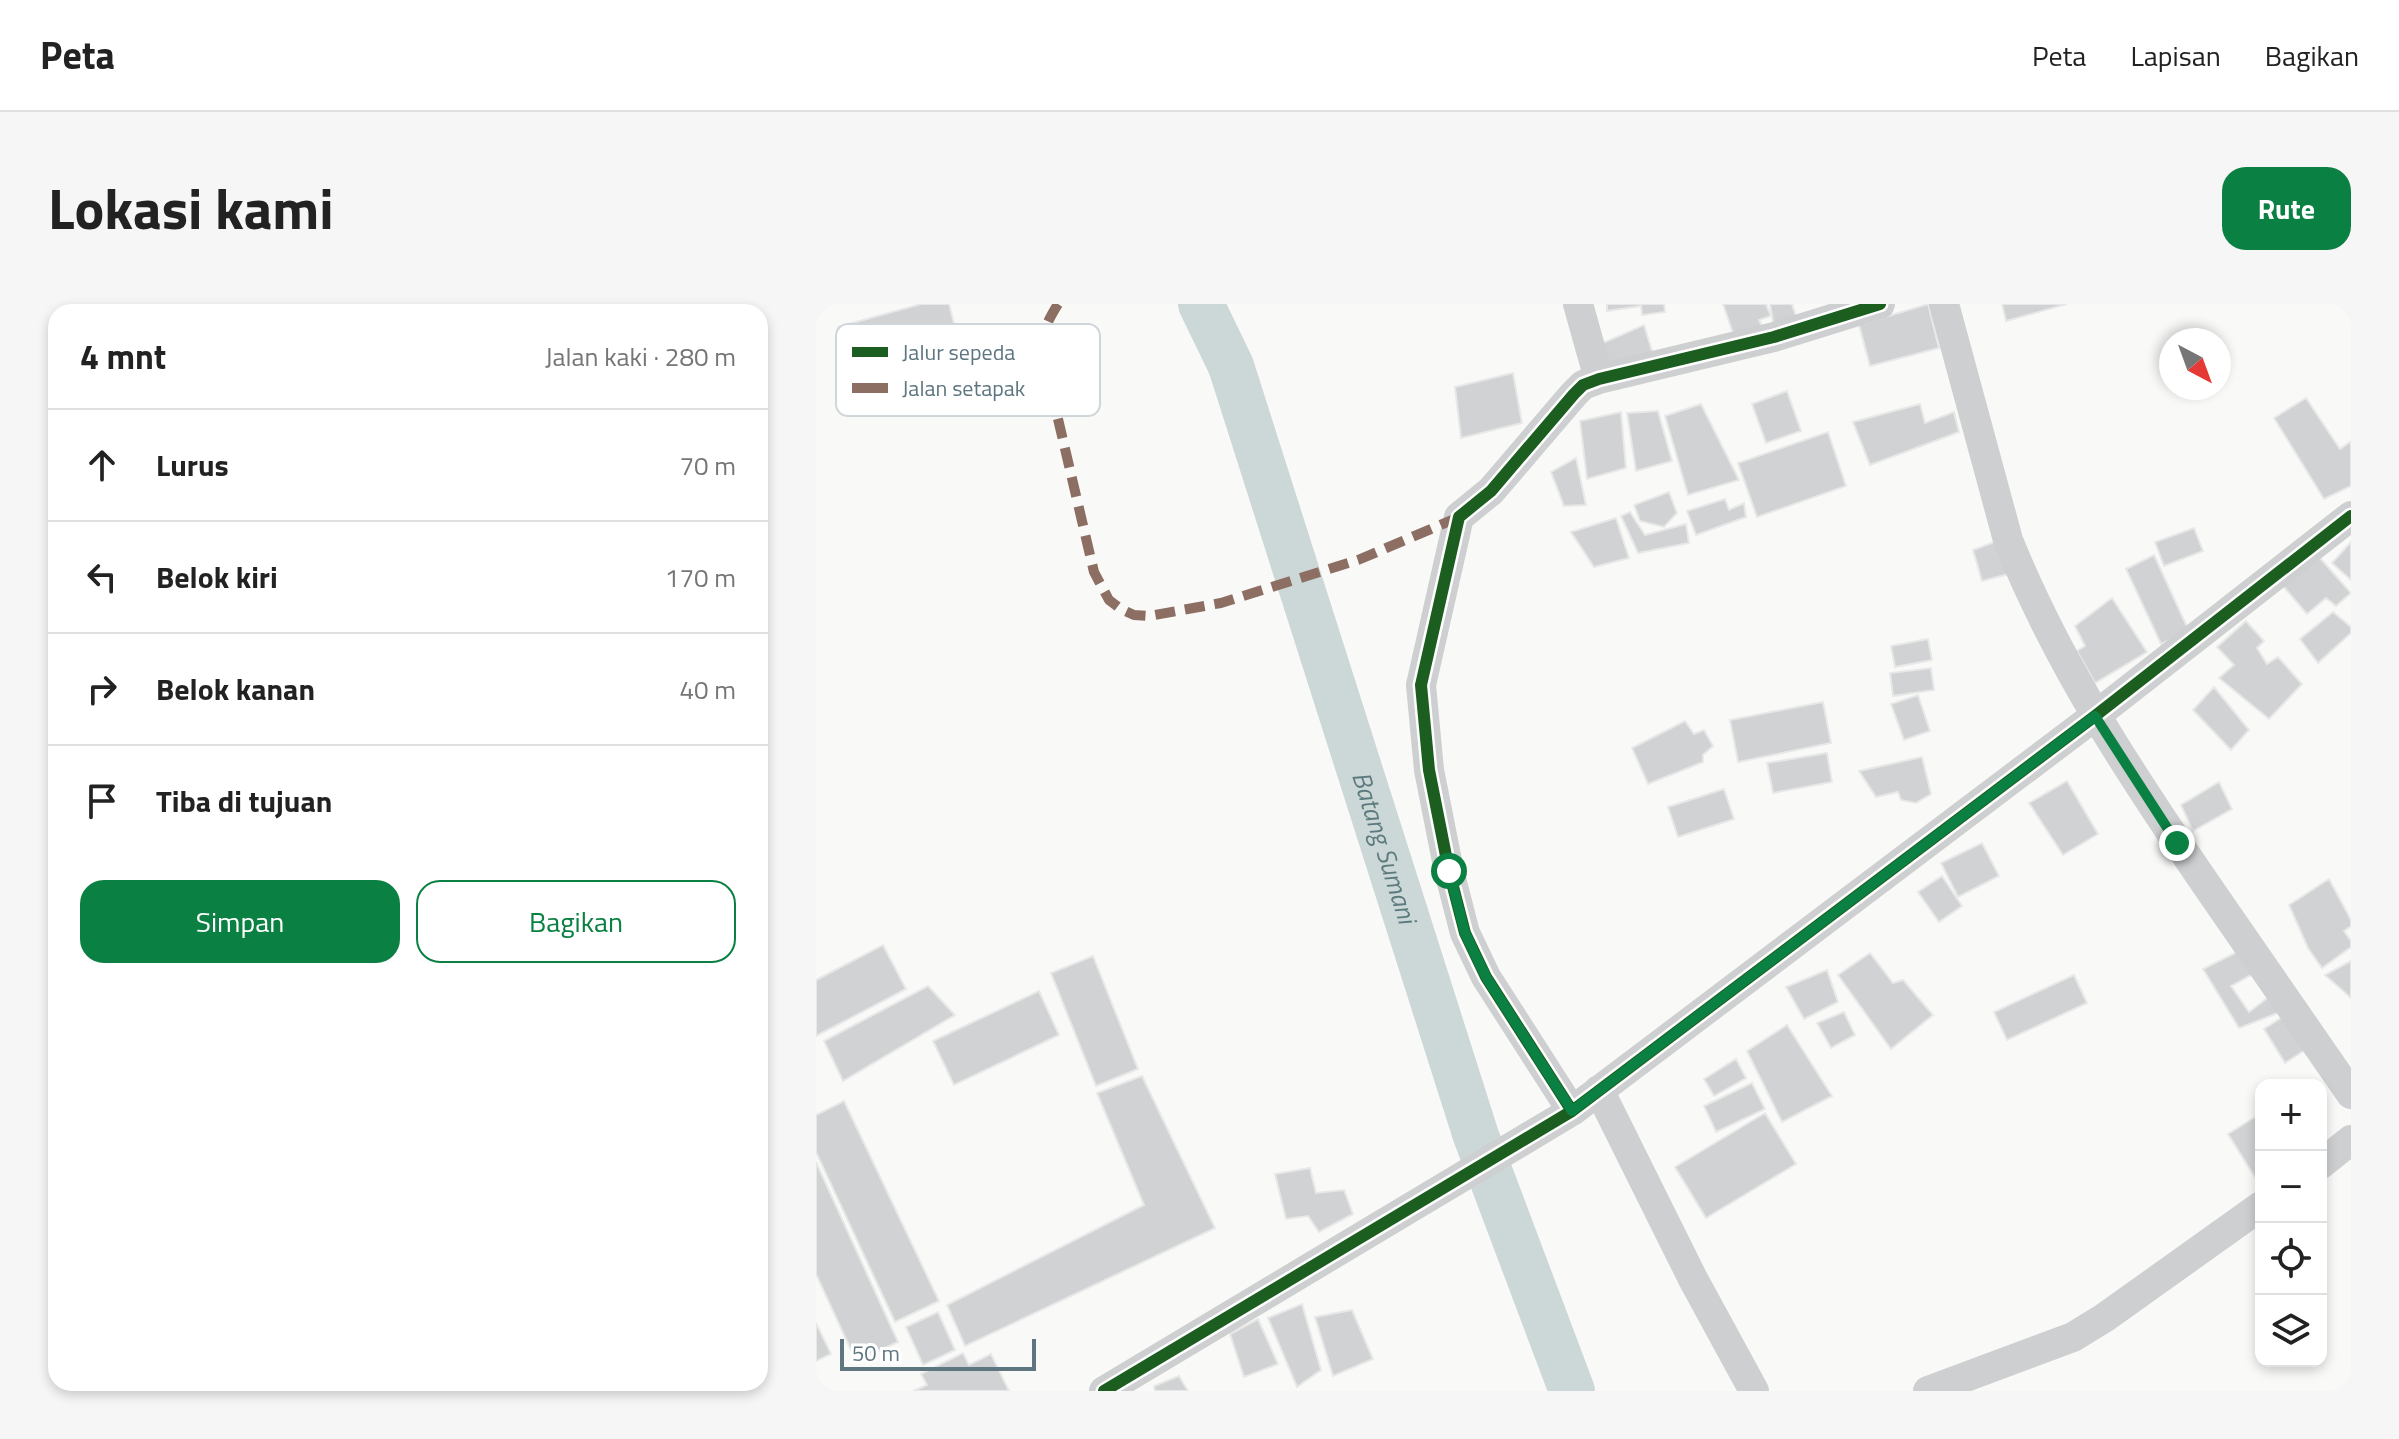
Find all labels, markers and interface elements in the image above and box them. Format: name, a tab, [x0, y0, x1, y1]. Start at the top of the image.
text: Peta	[40, 26, 115, 84]
text: Peta	[2032, 34, 2086, 77]
text: Lapisan	[2130, 34, 2221, 77]
text: Bagikan	[2265, 34, 2359, 77]
text: Lokasi kami	[48, 166, 334, 251]
button: Rute	[2222, 167, 2351, 250]
legend	[836, 324, 1100, 416]
north arrow	[2159, 328, 2231, 400]
text: 4 mnt	[80, 330, 166, 382]
text: Jalur sepeda	[902, 335, 1015, 369]
text: Jalan kaki · 280 m	[545, 337, 736, 376]
text: Jalan setapak	[902, 371, 1026, 405]
text: Lurus	[156, 442, 229, 488]
icon: ahead	[80, 443, 124, 487]
text: 70 m	[679, 446, 736, 485]
text: Belok kiri	[156, 554, 278, 600]
icon: left	[80, 555, 124, 599]
text: 170 m	[665, 558, 736, 597]
text: Belok kanan	[156, 666, 315, 712]
icon: right	[80, 667, 124, 711]
text: 40 m	[679, 670, 736, 709]
water label: Batang Sumani	[1342, 766, 1428, 931]
text: Tiba di tujuan	[156, 778, 332, 824]
icon: arrive	[80, 779, 124, 823]
route end	[2159, 825, 2195, 861]
route start	[1431, 853, 1467, 889]
button: Simpan	[80, 880, 400, 963]
button: Bagikan	[416, 880, 736, 963]
map controls	[2255, 1079, 2327, 1367]
button: +	[2255, 1079, 2327, 1151]
button: −	[2255, 1151, 2327, 1223]
button: locate	[2255, 1223, 2327, 1295]
button: layers	[2255, 1295, 2327, 1367]
scale bar	[840, 1335, 1036, 1371]
text: 50 m	[852, 1336, 900, 1370]

